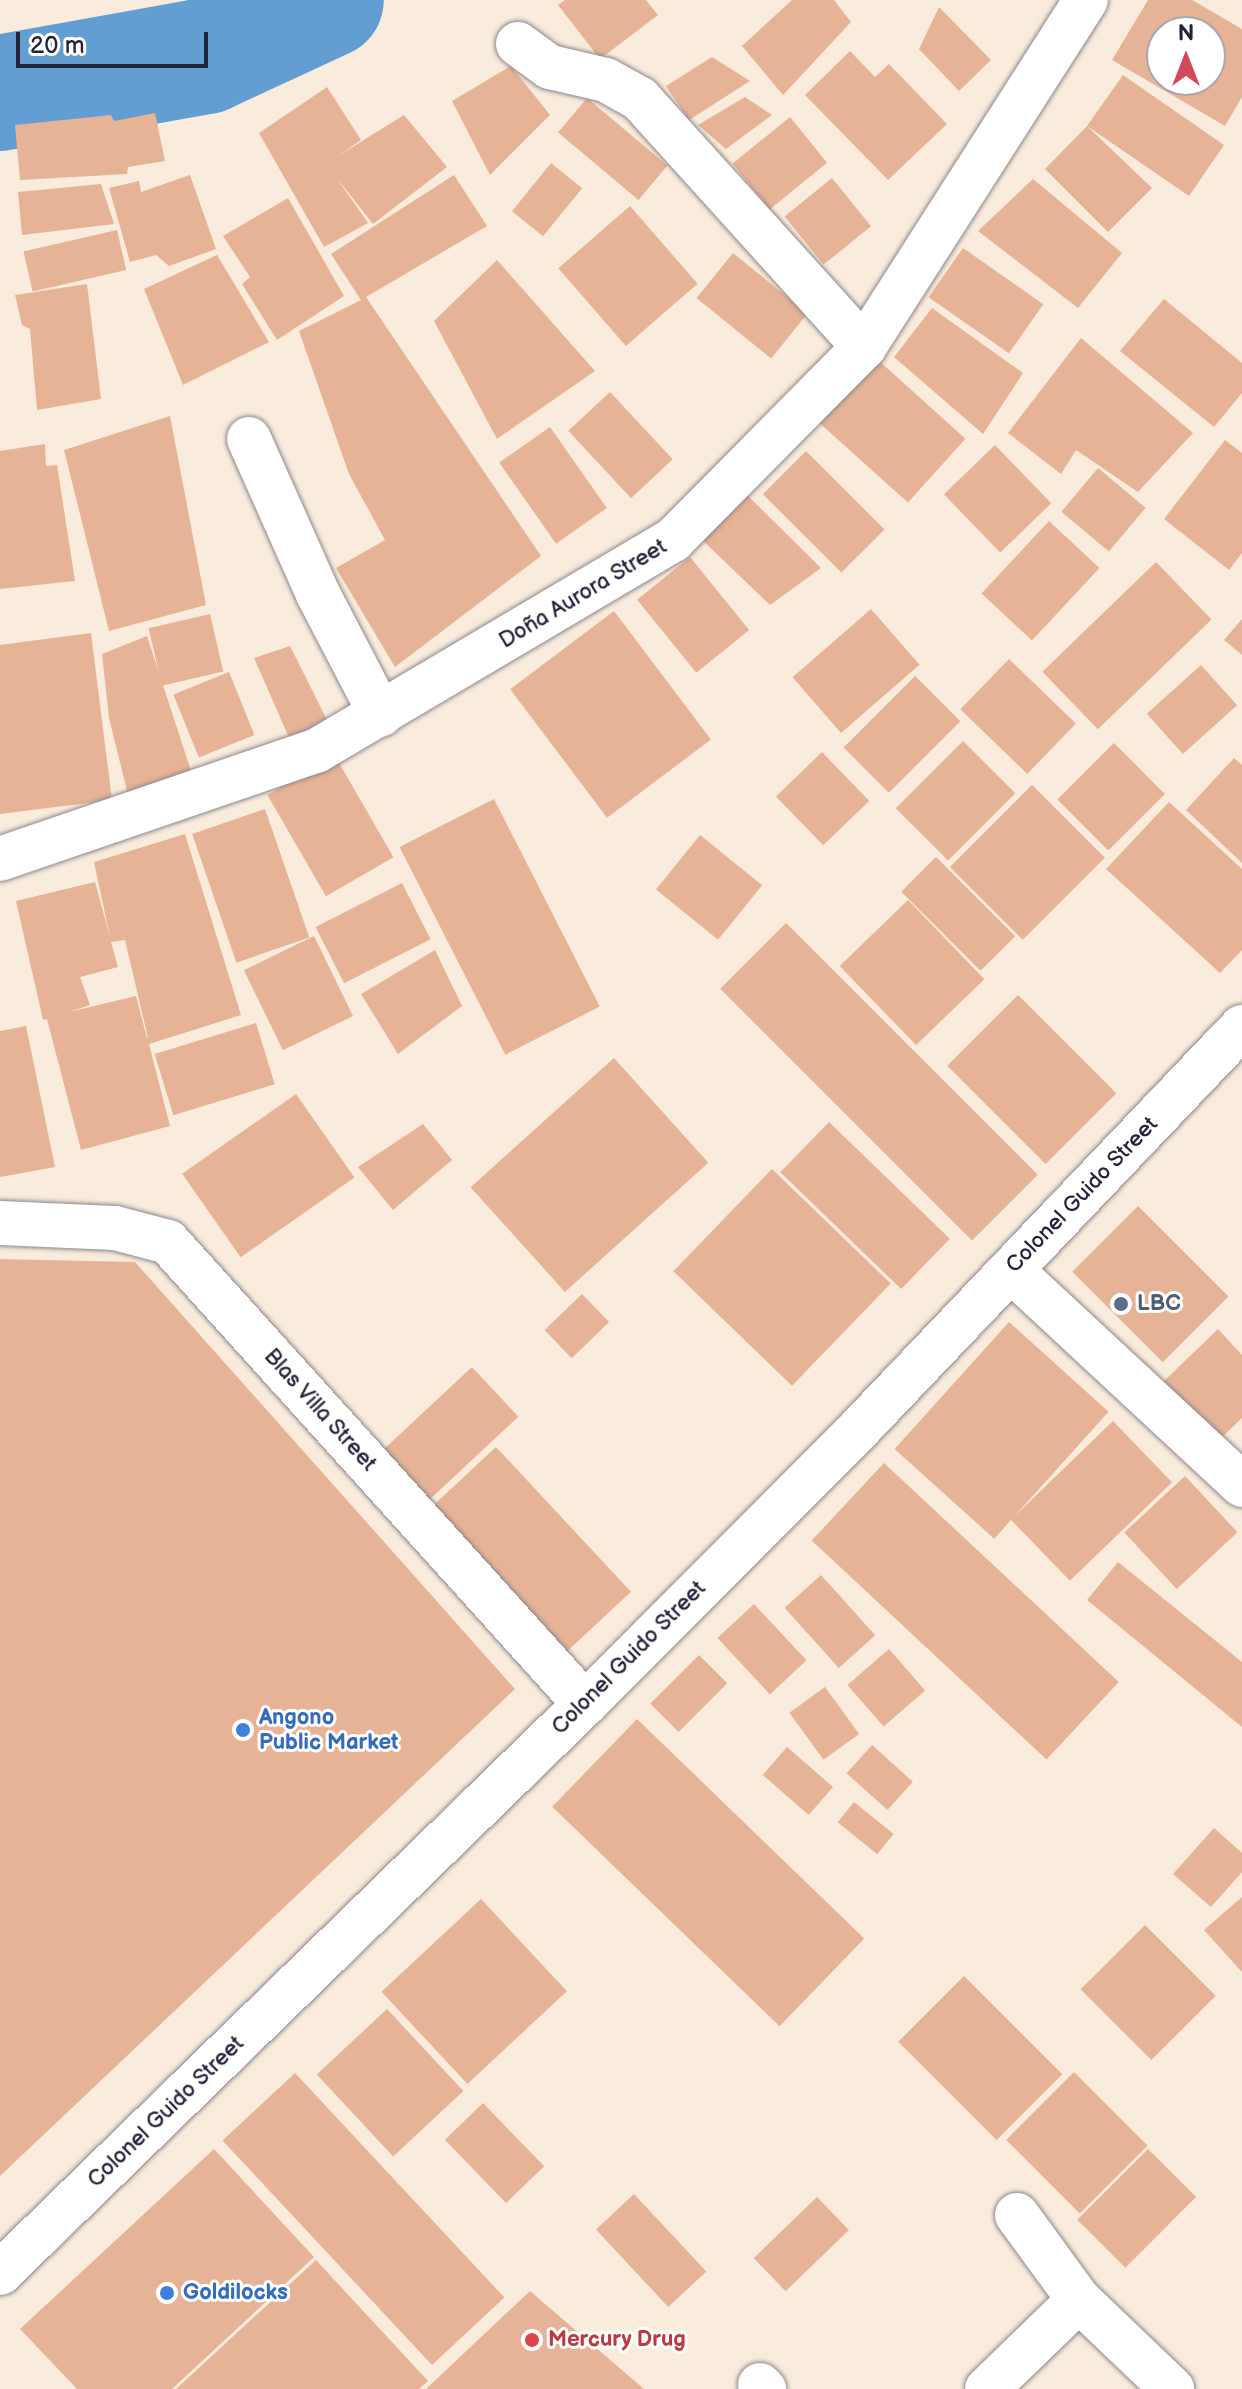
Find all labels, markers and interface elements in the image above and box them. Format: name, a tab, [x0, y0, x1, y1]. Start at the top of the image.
scale bar	[20, 16, 212, 66]
north arrow	[1146, 16, 1226, 96]
text: N	[1178, 20, 1194, 47]
text: 20 m	[30, 31, 85, 60]
street label: Doña Aurora Street	[494, 534, 672, 654]
street label: Colonel Guido Street	[1001, 1111, 1163, 1279]
place label: LBC	[1137, 1291, 1181, 1317]
marker: LBC	[1112, 1295, 1130, 1313]
street label: Blas Villa Street	[258, 1343, 382, 1477]
street label: Colonel Guido Street	[546, 1575, 712, 1741]
place label: Angono Public Market	[259, 1704, 398, 1756]
marker: Angono Public Market	[234, 1721, 252, 1739]
street label: Colonel Guido Street	[82, 2031, 250, 2193]
place label: Goldilocks	[183, 2280, 288, 2306]
marker: Goldilocks	[158, 2284, 176, 2302]
place label: Mercury Drug	[548, 2327, 686, 2353]
marker: Mercury Drug	[523, 2331, 541, 2349]

